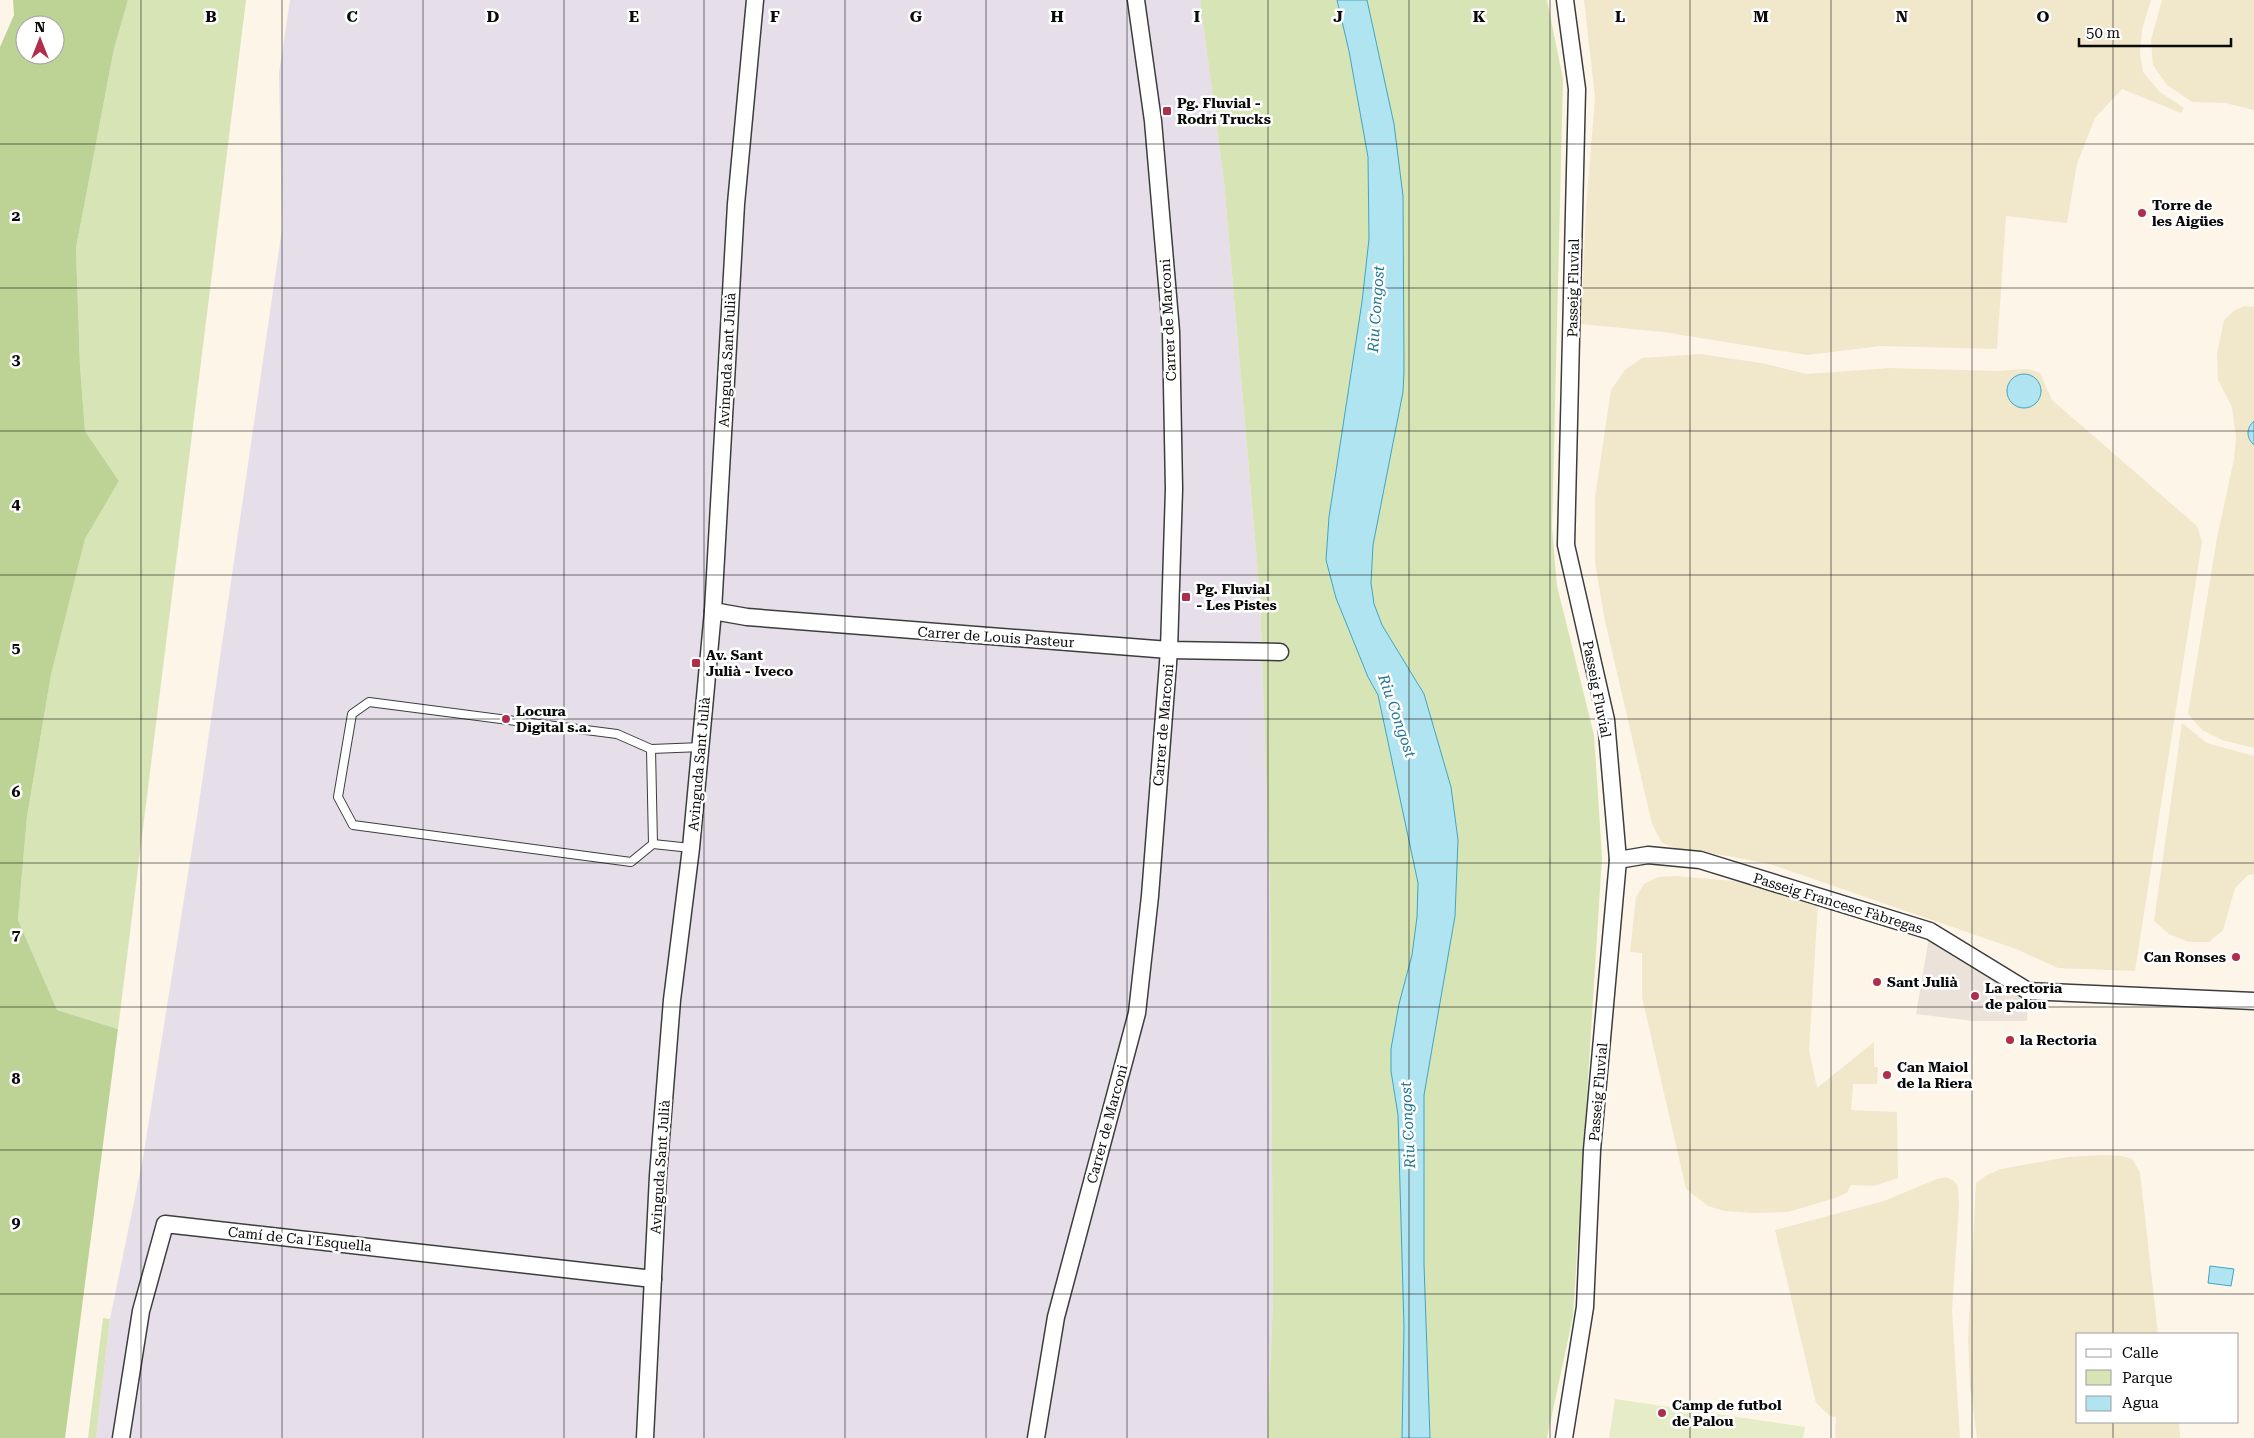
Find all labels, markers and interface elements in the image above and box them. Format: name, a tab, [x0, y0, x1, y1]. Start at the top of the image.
text: B	[205, 7, 217, 26]
text: C	[346, 7, 358, 26]
text: D	[487, 7, 500, 26]
text: E	[629, 7, 639, 26]
text: F	[770, 7, 780, 26]
text: G	[910, 7, 923, 26]
text: H	[1050, 7, 1064, 26]
text: I	[1194, 7, 1200, 26]
text: J	[1333, 7, 1343, 26]
text: K	[1473, 7, 1486, 26]
text: L	[1615, 7, 1625, 26]
text: M	[1753, 7, 1769, 26]
text: N	[1896, 7, 1908, 26]
text: O	[2037, 7, 2050, 26]
north arrow	[15, 15, 65, 65]
scale bar	[2079, 15, 2232, 47]
text: N	[35, 19, 46, 35]
text: 50 m	[2086, 24, 2121, 42]
place label: Pg. Fluvial - Rodri Trucks	[1177, 95, 1271, 127]
marker: Pg. Fluvial - Rodri Trucks	[1161, 105, 1173, 117]
place label: Torre de les Aigües	[2152, 197, 2224, 229]
text: 2	[12, 206, 21, 225]
marker: Torre de les Aigües	[2136, 207, 2148, 219]
street label: Passeig Fluvial	[1564, 238, 1582, 338]
street label: Carrer de Marconi	[1157, 258, 1179, 382]
water label: Riu Congost	[1364, 265, 1388, 354]
street label: Avinguda Sant Julià	[715, 292, 739, 428]
text: 3	[12, 350, 21, 369]
text: 4	[12, 494, 21, 513]
place label: Pg. Fluvial - Les Pistes	[1196, 581, 1277, 613]
marker: Pg. Fluvial - Les Pistes	[1180, 591, 1192, 603]
street label: Carrer de Louis Pasteur	[917, 624, 1075, 650]
text: 5	[12, 638, 21, 657]
street label: Passeig Fluvial	[1580, 639, 1614, 740]
place label: Av. Sant Julià - Iveco	[706, 647, 793, 679]
marker: Av. Sant Julià - Iveco	[690, 657, 702, 669]
street label: Carrer de Marconi	[1150, 663, 1176, 787]
water label: Riu Congost	[1374, 671, 1420, 760]
street label: Avinguda Sant Julià	[685, 696, 713, 832]
place label: Locura Digital s.a.	[516, 703, 591, 735]
marker: Locura Digital s.a.	[500, 713, 512, 725]
text: 6	[12, 782, 21, 801]
street label: Passeig Francesc Fàbregas	[1751, 870, 1925, 937]
text: 7	[12, 925, 21, 944]
place label: Can Ronses	[2144, 949, 2226, 965]
marker: Can Ronses	[2230, 951, 2242, 963]
place label: Sant Julià	[1887, 974, 1958, 990]
marker: Sant Julià	[1871, 976, 1883, 988]
place label: La rectoria de palou	[1985, 980, 2063, 1012]
marker: La rectoria de palou	[1969, 990, 1981, 1002]
place label: la Rectoria	[2020, 1032, 2097, 1048]
marker: la Rectoria	[2004, 1034, 2016, 1046]
street label: Passeig Fluvial	[1586, 1041, 1610, 1142]
place label: Can Maiol de la Riera	[1897, 1059, 1973, 1091]
street label: Carrer de Marconi	[1083, 1062, 1131, 1185]
text: 8	[12, 1069, 21, 1088]
marker: Can Maiol de la Riera	[1881, 1069, 1893, 1081]
water label: Riu Congost	[1397, 1081, 1419, 1170]
street label: Avinguda Sant Julià	[647, 1099, 673, 1235]
text: 9	[12, 1213, 21, 1232]
street label: Camí de Ca l'Esquella	[227, 1223, 373, 1255]
legend	[2076, 1333, 2239, 1423]
text: Calle	[2122, 1344, 2158, 1362]
text: Parque	[2122, 1369, 2173, 1387]
text: Agua	[2122, 1394, 2159, 1412]
place label: Camp de futbol de Palou	[1672, 1397, 1782, 1429]
marker: Camp de futbol de Palou	[1656, 1407, 1668, 1419]

